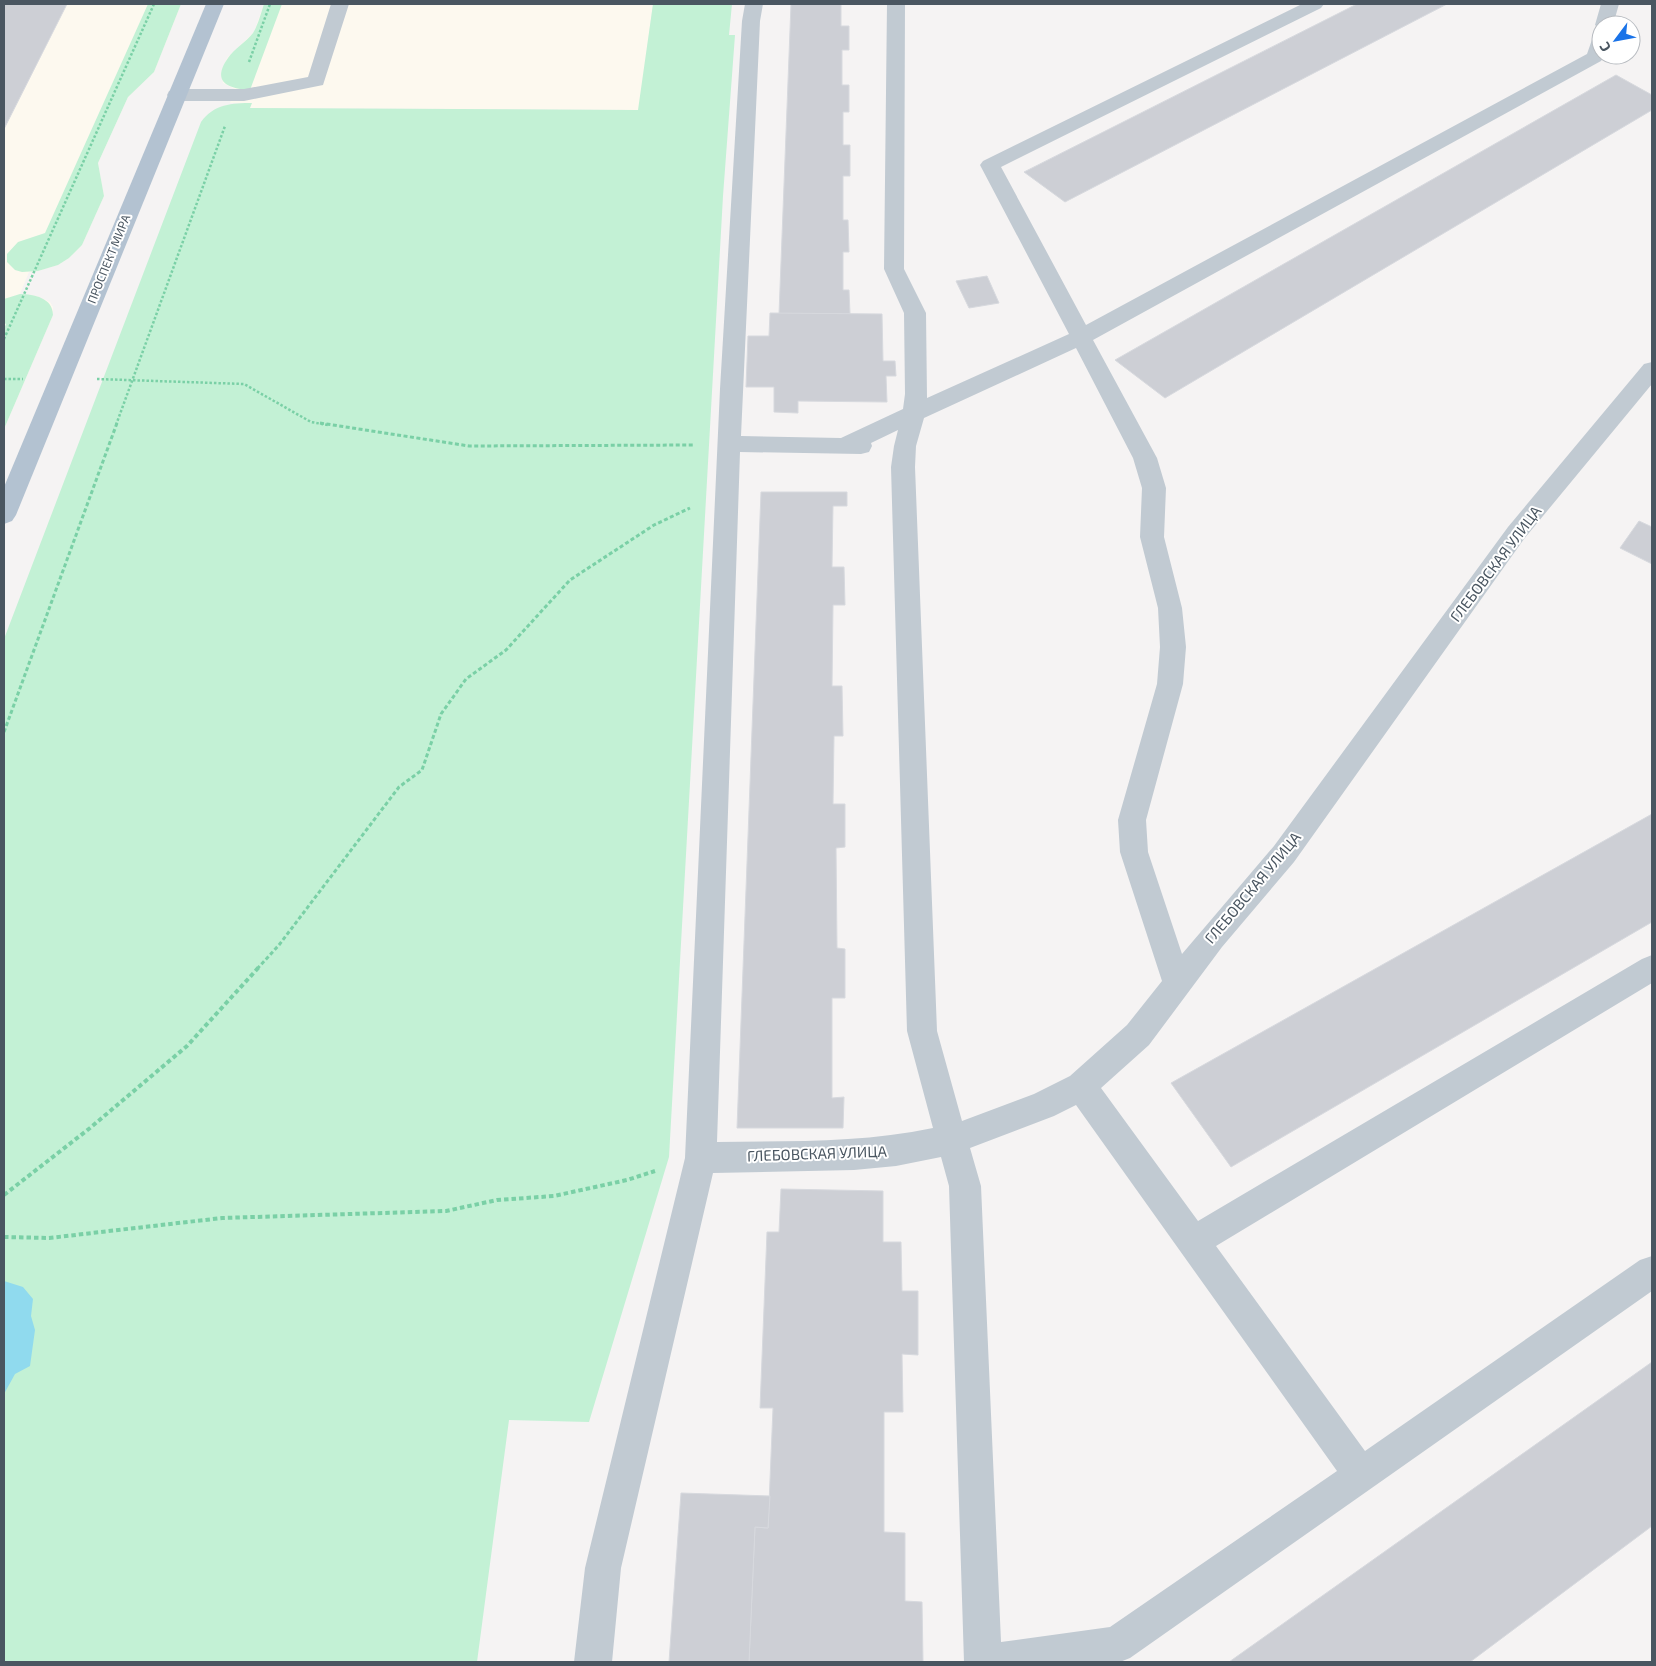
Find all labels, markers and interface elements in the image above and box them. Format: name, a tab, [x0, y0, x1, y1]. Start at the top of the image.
north arrow	[1591, 15, 1641, 65]
text: С	[1595, 39, 1614, 55]
street label: ПРОСПЕКТ МИРА	[84, 212, 133, 305]
street label: ГЛЕБОВСКАЯ УЛИЦА	[1446, 502, 1545, 625]
street label: ГЛЕБОВСКАЯ УЛИЦА	[1200, 827, 1305, 947]
street label: ГЛЕБОВСКАЯ УЛИЦА	[747, 1142, 888, 1164]

